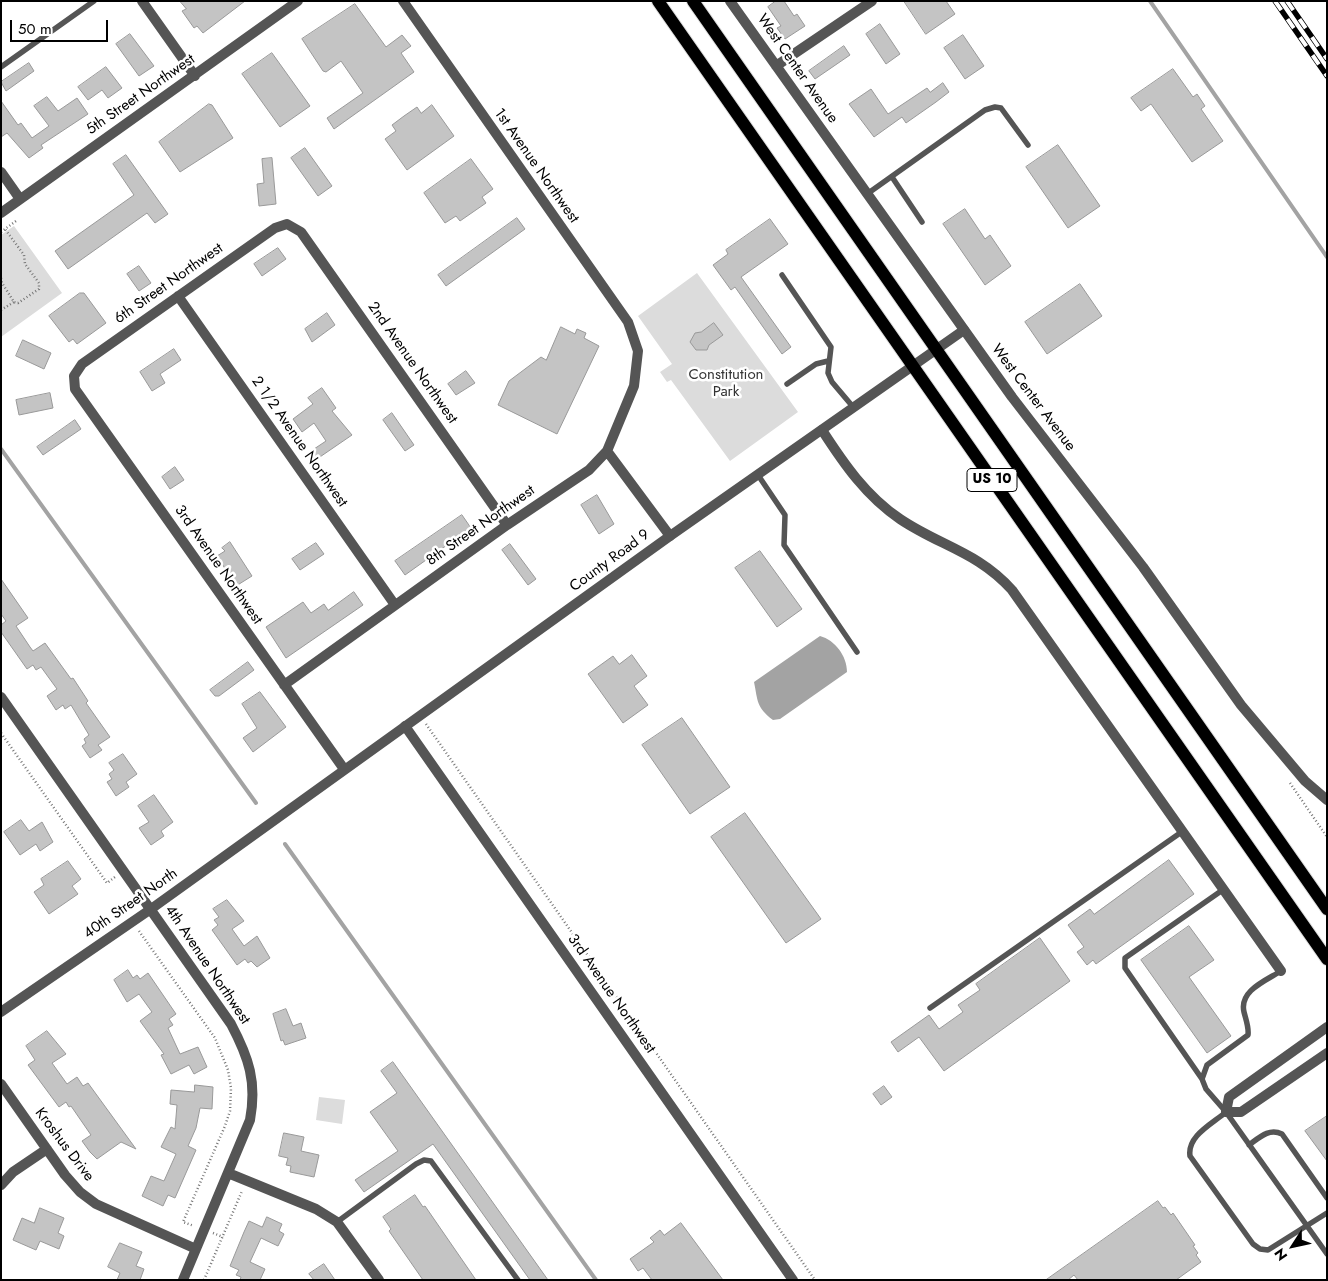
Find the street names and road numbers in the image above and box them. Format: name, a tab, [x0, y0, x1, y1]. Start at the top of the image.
street label: West Center Avenue	[753, 11, 841, 127]
street label: 5th Street Northwest	[83, 51, 199, 139]
street label: 1st Avenue Northwest	[490, 105, 582, 227]
street label: 6th Street Northwest	[111, 240, 227, 328]
street label: 2nd Avenue Northwest	[363, 299, 461, 427]
street label: West Center Avenue	[987, 341, 1079, 455]
street label: 2 1/2 Avenue Northwest	[247, 373, 351, 511]
road number: US 10	[967, 468, 1017, 492]
street label: 8th Street Northwest	[423, 482, 539, 570]
street label: 3rd Avenue Northwest	[170, 502, 266, 628]
street label: County Road 9	[567, 526, 653, 596]
street label: 40th Street North	[81, 865, 181, 943]
street label: 4th Avenue Northwest	[160, 902, 254, 1028]
street label: 3rd Avenue Northwest	[563, 931, 659, 1057]
street label: Kroshus Drive	[31, 1105, 97, 1185]

